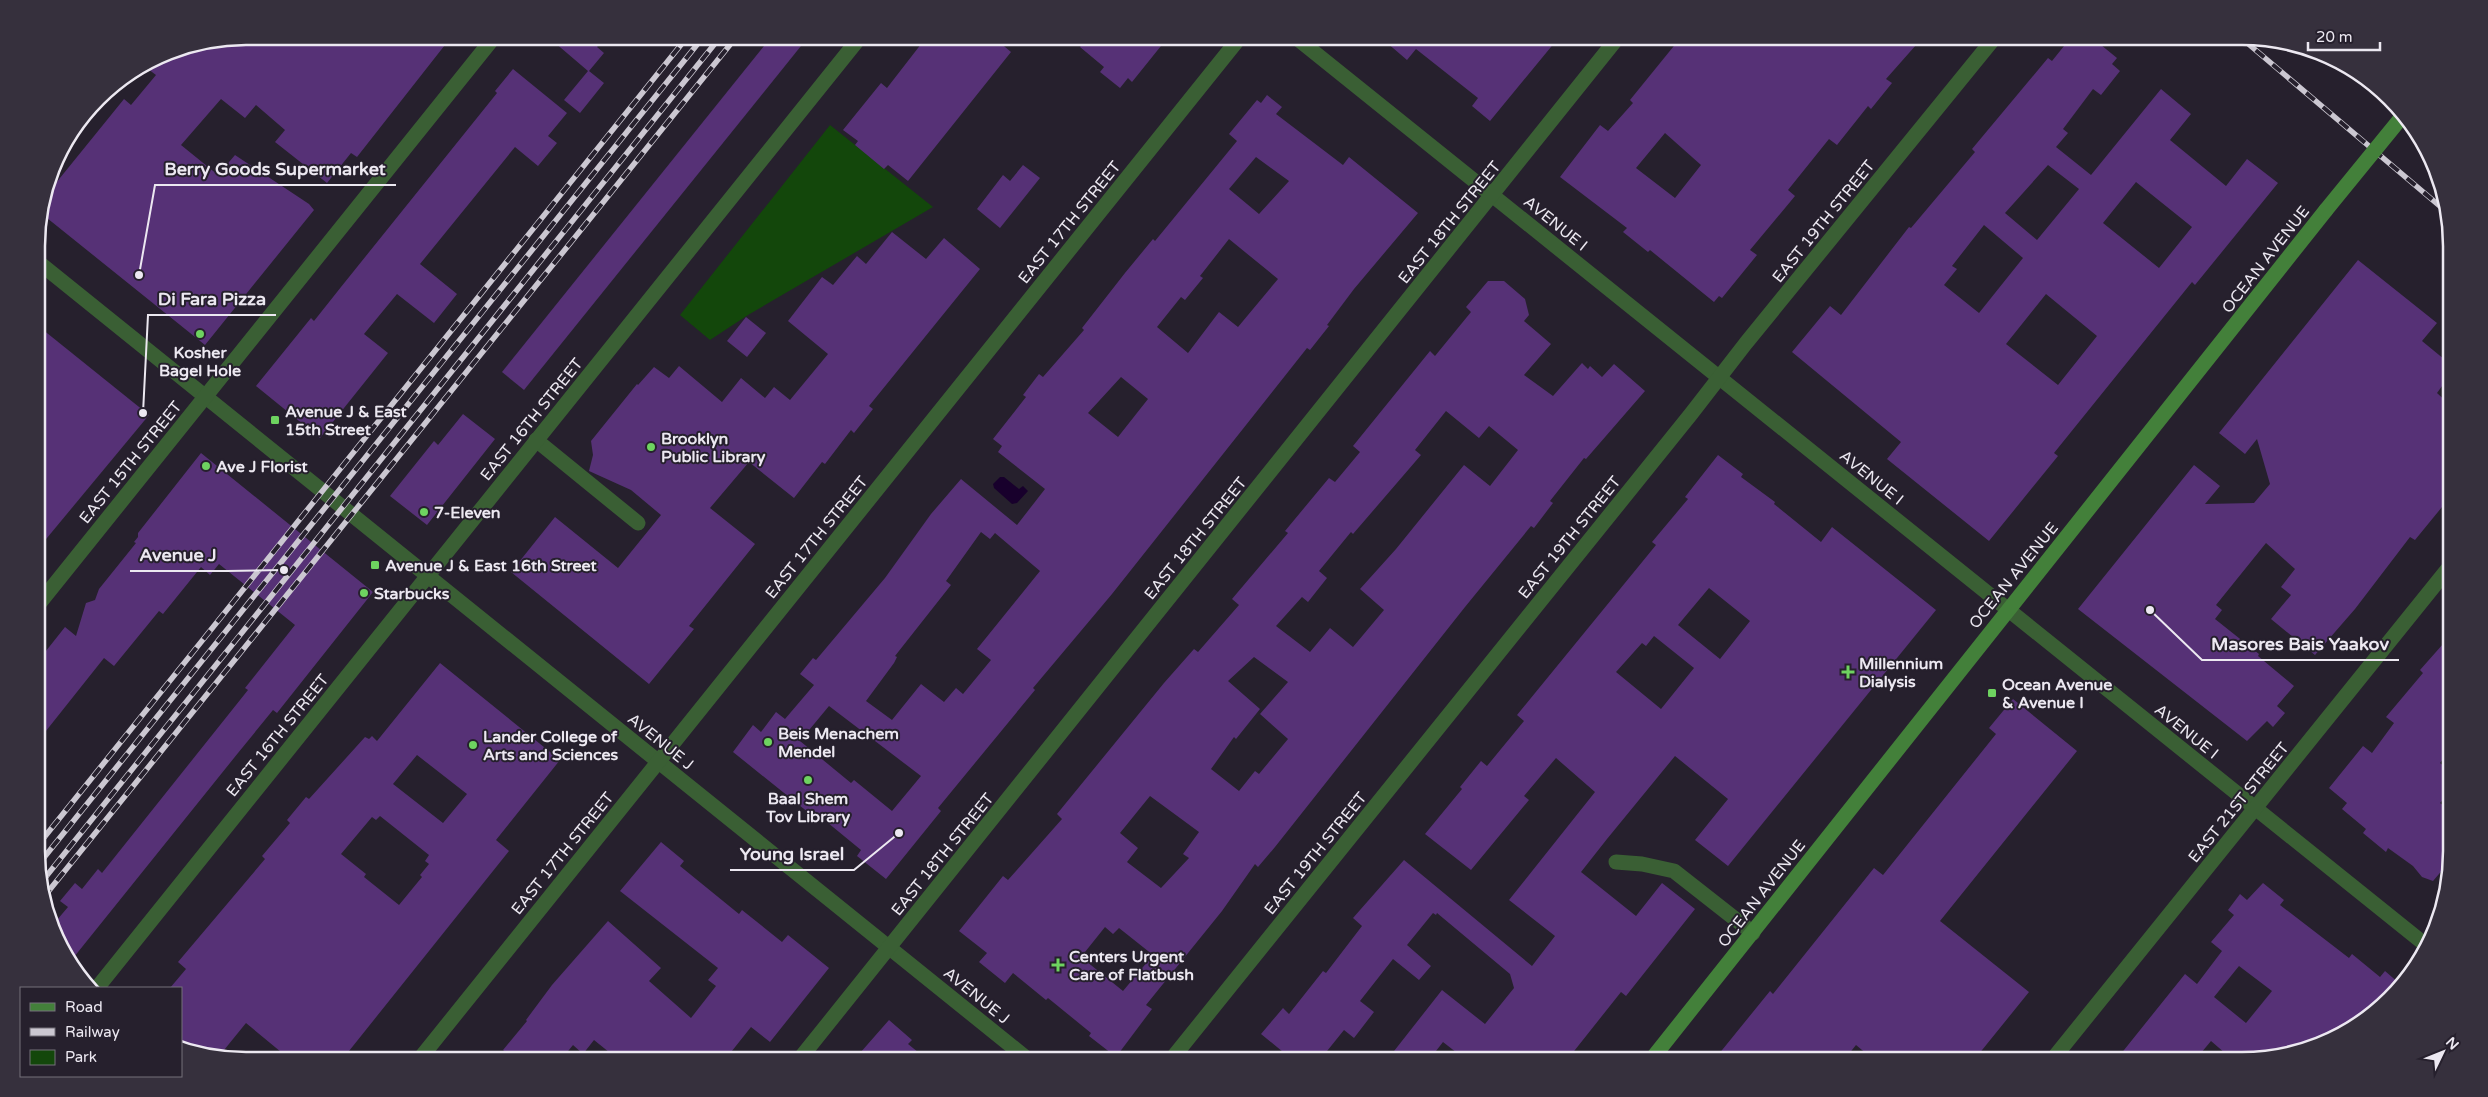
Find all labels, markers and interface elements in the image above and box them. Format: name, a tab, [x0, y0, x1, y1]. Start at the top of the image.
scale bar	[2308, 20, 2380, 52]
text: 20 m	[2316, 28, 2353, 46]
callout: Berry Goods Supermarket	[155, 152, 396, 185]
street label: EAST 19TH STREET	[1768, 156, 1880, 287]
street label: EAST 17TH STREET	[1014, 157, 1126, 288]
street label: EAST 18TH STREET	[1394, 157, 1506, 288]
text: Berry Goods Supermarket	[164, 158, 386, 180]
street label: AVENUE I	[1519, 192, 1591, 256]
street label: OCEAN AVENUE	[2218, 202, 2314, 317]
callout: Di Fara Pizza	[148, 282, 276, 315]
text: Di Fara Pizza	[158, 288, 266, 310]
marker: Kosher Bagel Hole	[194, 328, 206, 340]
place label: Kosher Bagel Hole	[159, 343, 241, 381]
street label: EAST 16TH STREET	[476, 354, 588, 485]
street label: EAST 15TH STREET	[75, 397, 187, 528]
place label: Avenue J & East 15th Street	[285, 402, 408, 440]
marker: Avenue J & East 15th Street	[269, 414, 281, 426]
place label: Brooklyn Public Library	[661, 429, 766, 467]
marker: Brooklyn Public Library	[645, 441, 657, 453]
street label: AVENUE I	[1835, 446, 1907, 510]
place label: Ave J Florist	[216, 457, 309, 477]
marker: Ave J Florist	[200, 460, 212, 472]
street label: EAST 17TH STREET	[761, 472, 873, 603]
street label: EAST 19TH STREET	[1514, 472, 1626, 603]
street label: EAST 18TH STREET	[1140, 473, 1252, 604]
place label: 7-Eleven	[434, 503, 501, 523]
marker: 7-Eleven	[418, 506, 430, 518]
street label: OCEAN AVENUE	[1965, 518, 2063, 633]
callout: Avenue J	[130, 538, 227, 571]
text: Avenue J	[139, 544, 217, 566]
place label: Avenue J & East 16th Street	[385, 556, 598, 576]
marker: Avenue J & East 16th Street	[369, 559, 381, 571]
place label: Starbucks	[374, 584, 450, 604]
marker: Starbucks	[358, 587, 370, 599]
callout: Masores Bais Yaakov	[2202, 627, 2399, 660]
text: Masores Bais Yaakov	[2211, 633, 2389, 655]
place label: Millennium Dialysis	[1859, 654, 1943, 692]
marker: Millennium Dialysis	[1841, 665, 1855, 679]
street label: EAST 16TH STREET	[222, 670, 334, 801]
place label: Ocean Avenue & Avenue I	[2002, 675, 2112, 713]
marker: Ocean Avenue & Avenue I	[1986, 687, 1998, 699]
street label: AVENUE I	[2150, 700, 2222, 764]
street label: AVENUE J	[623, 709, 698, 775]
place label: Beis Menachem Mendel	[778, 724, 899, 762]
place label: Lander College of Arts and Sciences	[483, 727, 619, 765]
marker: Beis Menachem Mendel	[762, 736, 774, 748]
street label: EAST 21ST STREET	[2184, 738, 2294, 867]
marker: Lander College of Arts and Sciences	[467, 739, 479, 751]
marker: Baal Shem Tov Library	[802, 774, 814, 786]
street label: EAST 17TH STREET	[507, 788, 619, 919]
street label: EAST 19TH STREET	[1260, 788, 1372, 919]
place label: Baal Shem Tov Library	[765, 789, 850, 827]
street label: EAST 18TH STREET	[887, 789, 999, 920]
street label: OCEAN AVENUE	[1714, 836, 1810, 951]
callout: Young Israel	[730, 837, 854, 870]
text: Young Israel	[740, 843, 844, 865]
place label: Centers Urgent Care of Flatbush	[1069, 947, 1194, 985]
marker: Centers Urgent Care of Flatbush	[1051, 958, 1065, 972]
street label: AVENUE J	[939, 963, 1014, 1029]
legend	[20, 987, 182, 1077]
text: Road	[65, 998, 103, 1016]
text: Railway	[65, 1023, 120, 1041]
north arrow	[2418, 1027, 2468, 1077]
text: N	[2442, 1034, 2462, 1053]
text: Park	[65, 1048, 97, 1066]

